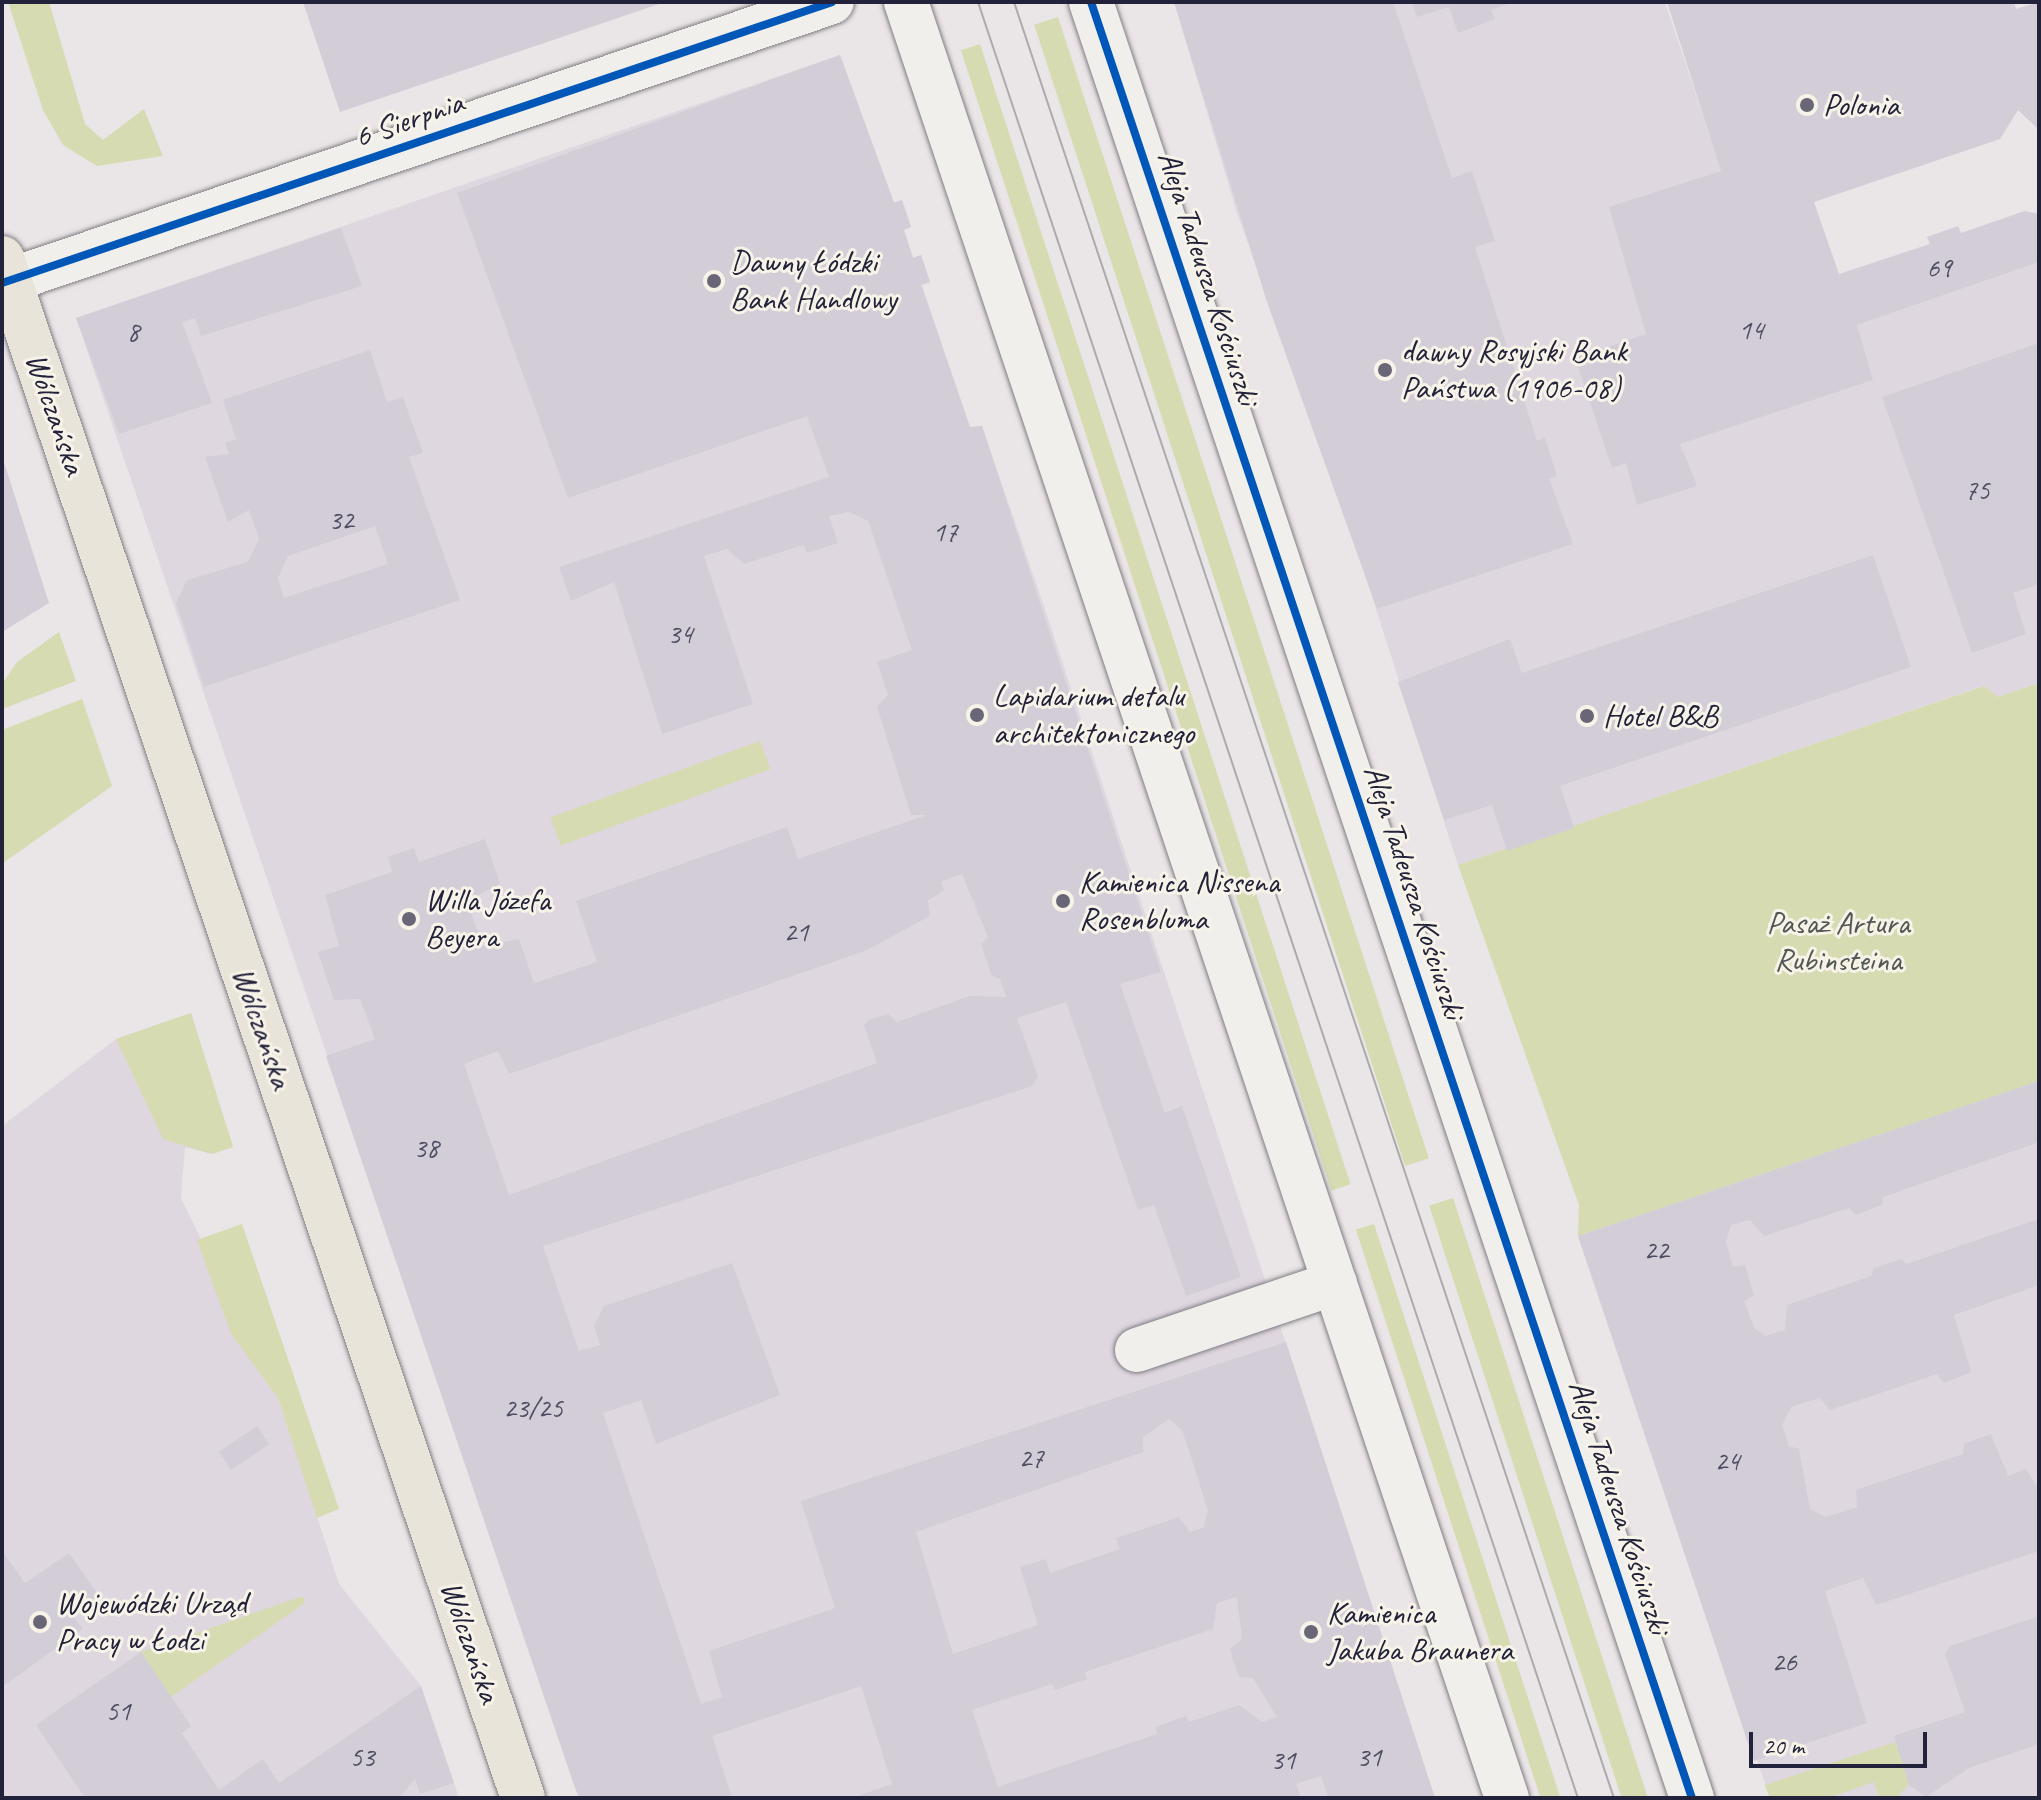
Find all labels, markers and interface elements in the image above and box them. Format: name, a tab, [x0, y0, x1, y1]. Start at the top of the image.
street label: 6 Sierpnia	[349, 83, 469, 157]
place label: Polonia	[1823, 86, 1899, 124]
marker: Polonia	[1798, 96, 1816, 114]
street label: Aleja Tadeusza Kościuszki	[1149, 145, 1267, 411]
place label: Dawny Łódzki Bank Handlowy	[730, 244, 898, 319]
house number: 69	[1926, 251, 1952, 285]
marker: Dawny Łódzki Bank Handlowy	[705, 272, 723, 290]
house number: 14	[1738, 313, 1764, 347]
house number: 8	[127, 315, 139, 349]
place label: dawny Rosyjski Bank Państwa (1906-08)	[1401, 333, 1627, 408]
street label: Wólczańska	[16, 348, 94, 480]
marker: dawny Rosyjski Bank Państwa (1906-08)	[1376, 361, 1394, 379]
house number: 75	[1964, 473, 1990, 507]
house number: 32	[328, 503, 354, 537]
house number: 17	[932, 515, 958, 549]
house number: 34	[667, 617, 693, 651]
place label: Lapidarium detalu architektonicznego	[993, 678, 1194, 753]
place label: Hotel B&B	[1603, 697, 1718, 735]
marker: Lapidarium detalu architektonicznego	[968, 706, 986, 724]
marker: Hotel B&B	[1578, 707, 1596, 725]
street label: Aleja Tadeusza Kościuszki	[1355, 759, 1473, 1025]
place label: Kamienica Nissena Rosenbluma	[1079, 864, 1280, 939]
place label: Willa Józefa Beyera	[425, 882, 550, 957]
marker: Kamienica Nissena Rosenbluma	[1054, 892, 1072, 910]
park label: Pasaż Artura Rubinsteina	[1766, 905, 1910, 980]
marker: Willa Józefa Beyera	[400, 910, 418, 928]
house number: 21	[783, 915, 809, 949]
street label: Wólczańska	[223, 962, 301, 1094]
house number: 38	[413, 1131, 439, 1165]
house number: 22	[1643, 1233, 1669, 1267]
street label: Aleja Tadeusza Kościuszki	[1560, 1374, 1678, 1640]
house number: 23/25	[503, 1391, 563, 1425]
house number: 27	[1018, 1441, 1044, 1475]
house number: 24	[1714, 1444, 1740, 1478]
street label: Wólczańska	[431, 1576, 509, 1708]
place label: Wojewódzki Urząd Pracy w Łodzi	[56, 1585, 247, 1660]
place label: Kamienica Jakuba Braunera	[1327, 1595, 1513, 1670]
marker: Wojewódzki Urząd Pracy w Łodzi	[31, 1613, 49, 1631]
marker: Kamienica Jakuba Braunera	[1302, 1623, 1320, 1641]
house number: 26	[1771, 1645, 1797, 1679]
house number: 51	[105, 1694, 131, 1728]
scale bar	[1753, 1716, 1931, 1766]
text: 20 m	[1763, 1731, 1804, 1761]
house number: 53	[349, 1740, 375, 1774]
house number: 31	[1356, 1740, 1382, 1774]
house number: 31	[1270, 1743, 1296, 1777]

